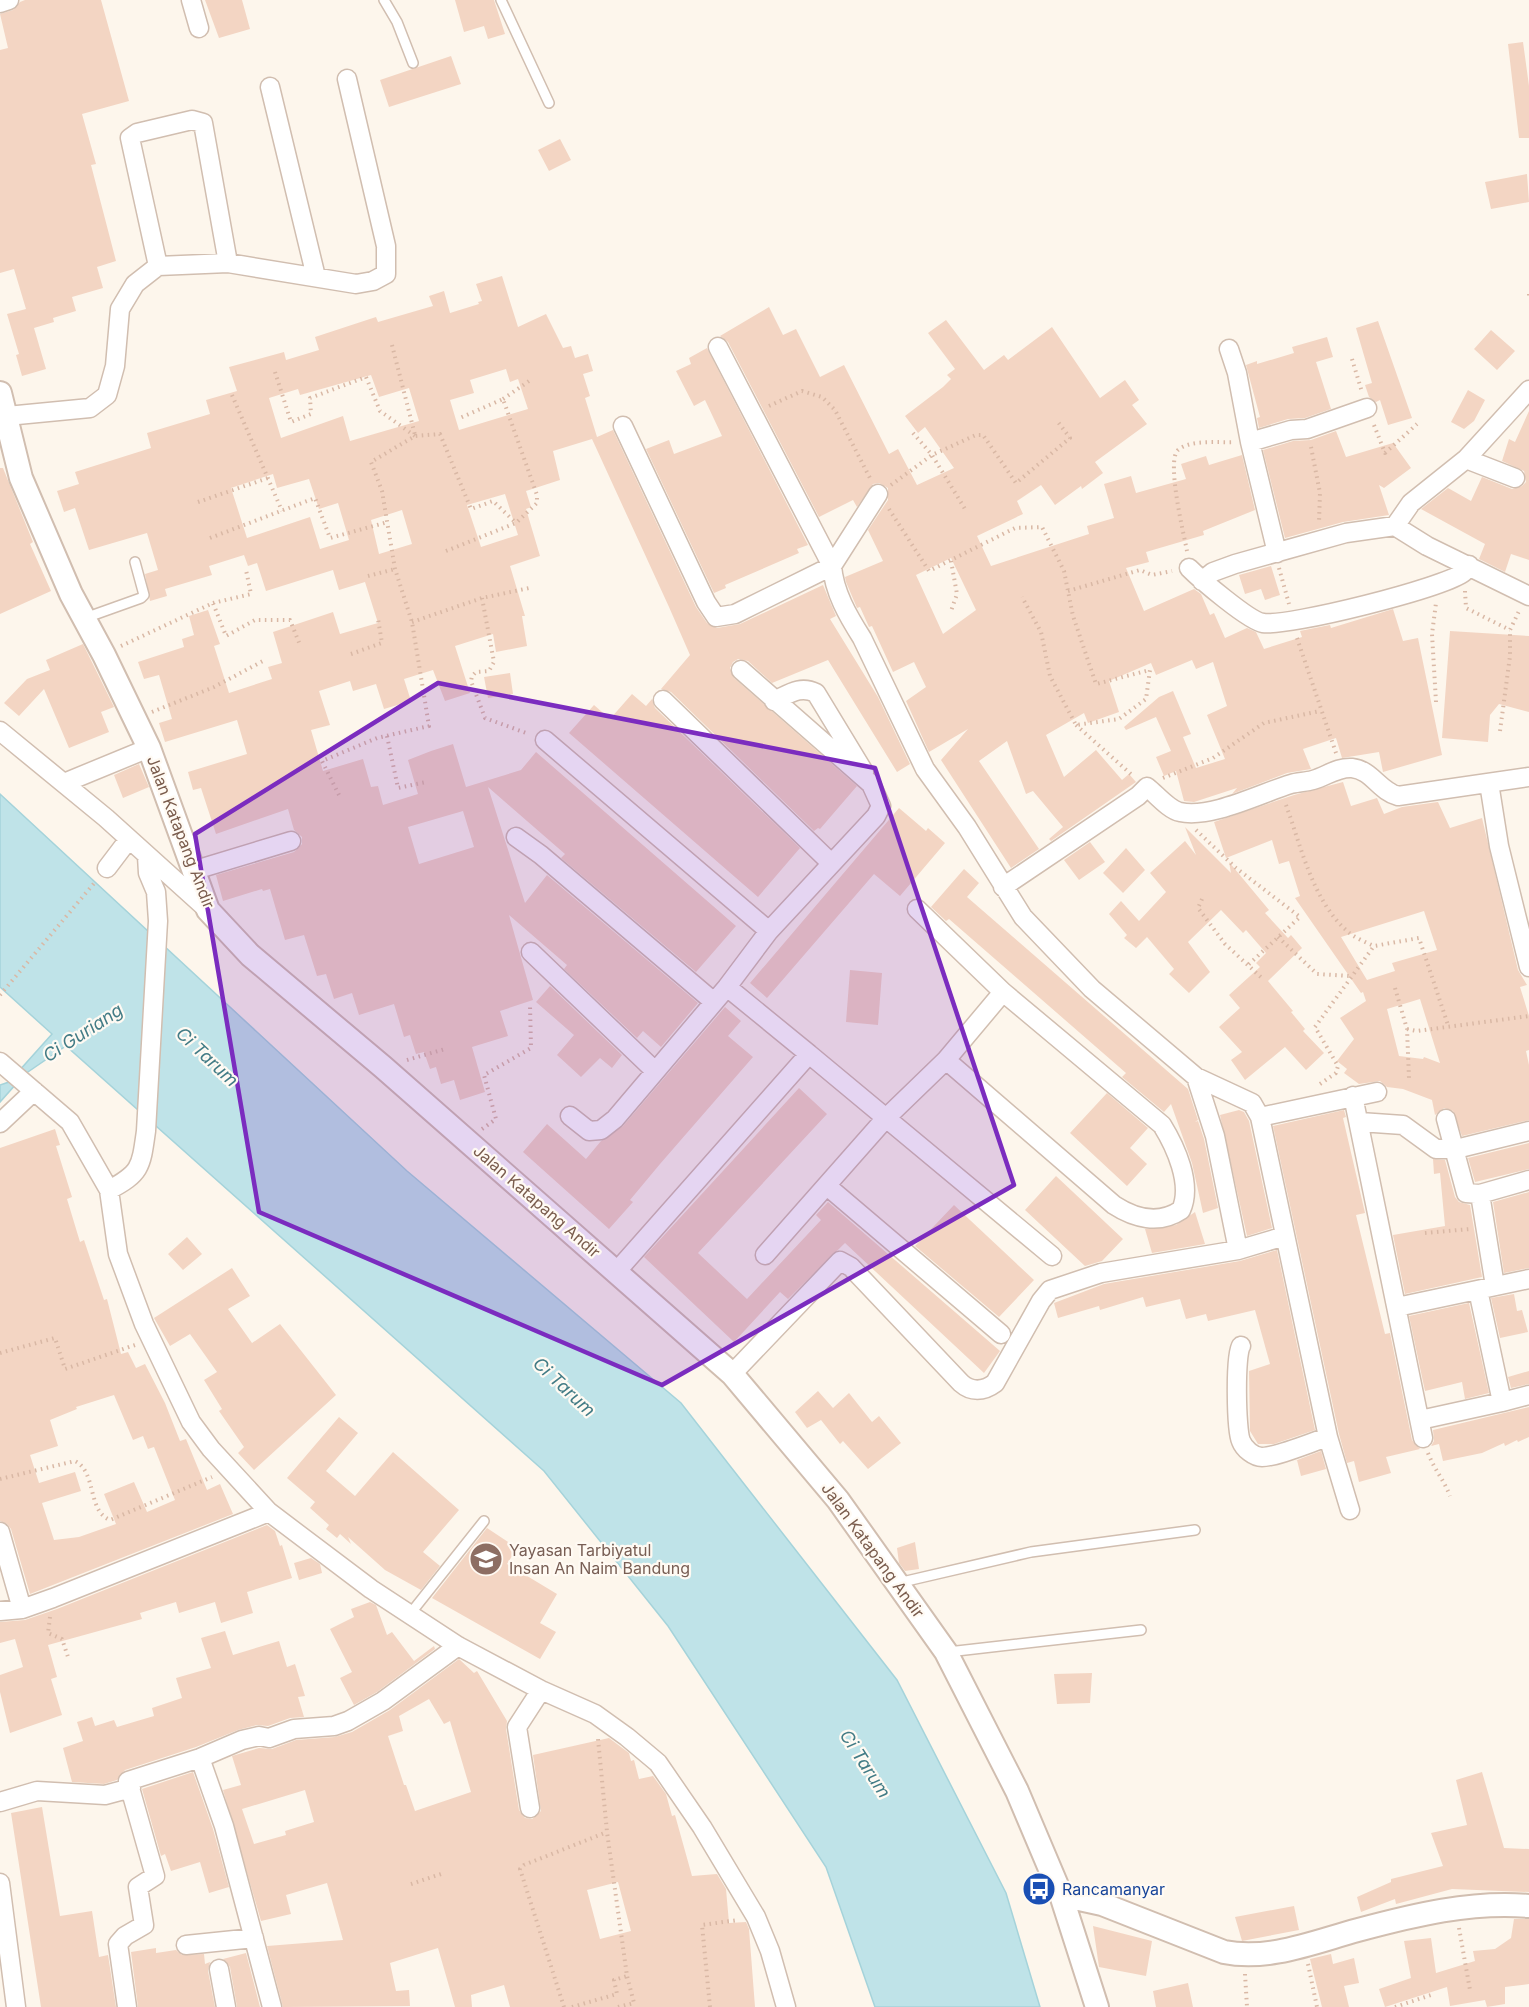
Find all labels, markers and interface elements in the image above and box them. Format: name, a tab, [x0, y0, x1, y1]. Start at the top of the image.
street label: Jalan Katapang Andir	[143, 753, 219, 911]
water label: Ci Guriang	[39, 999, 127, 1066]
water label: Ci Tarum	[172, 1023, 243, 1091]
street label: Jalan Katapang Andir	[469, 1140, 605, 1262]
water label: Ci Tarum	[529, 1353, 600, 1421]
street label: Jalan Katapang Andir	[817, 1479, 929, 1621]
place label: Yayasan Tarbiyatul Insan An Naim Bandung	[509, 1540, 690, 1578]
school or university icon: Yayasan Tarbiyatul Insan An Naim Bandung	[468, 1541, 504, 1577]
water label: Ci Tarum	[836, 1726, 895, 1802]
bus stop icon: Rancamanyar	[1021, 1871, 1057, 1907]
place label: Rancamanyar	[1062, 1879, 1165, 1899]

